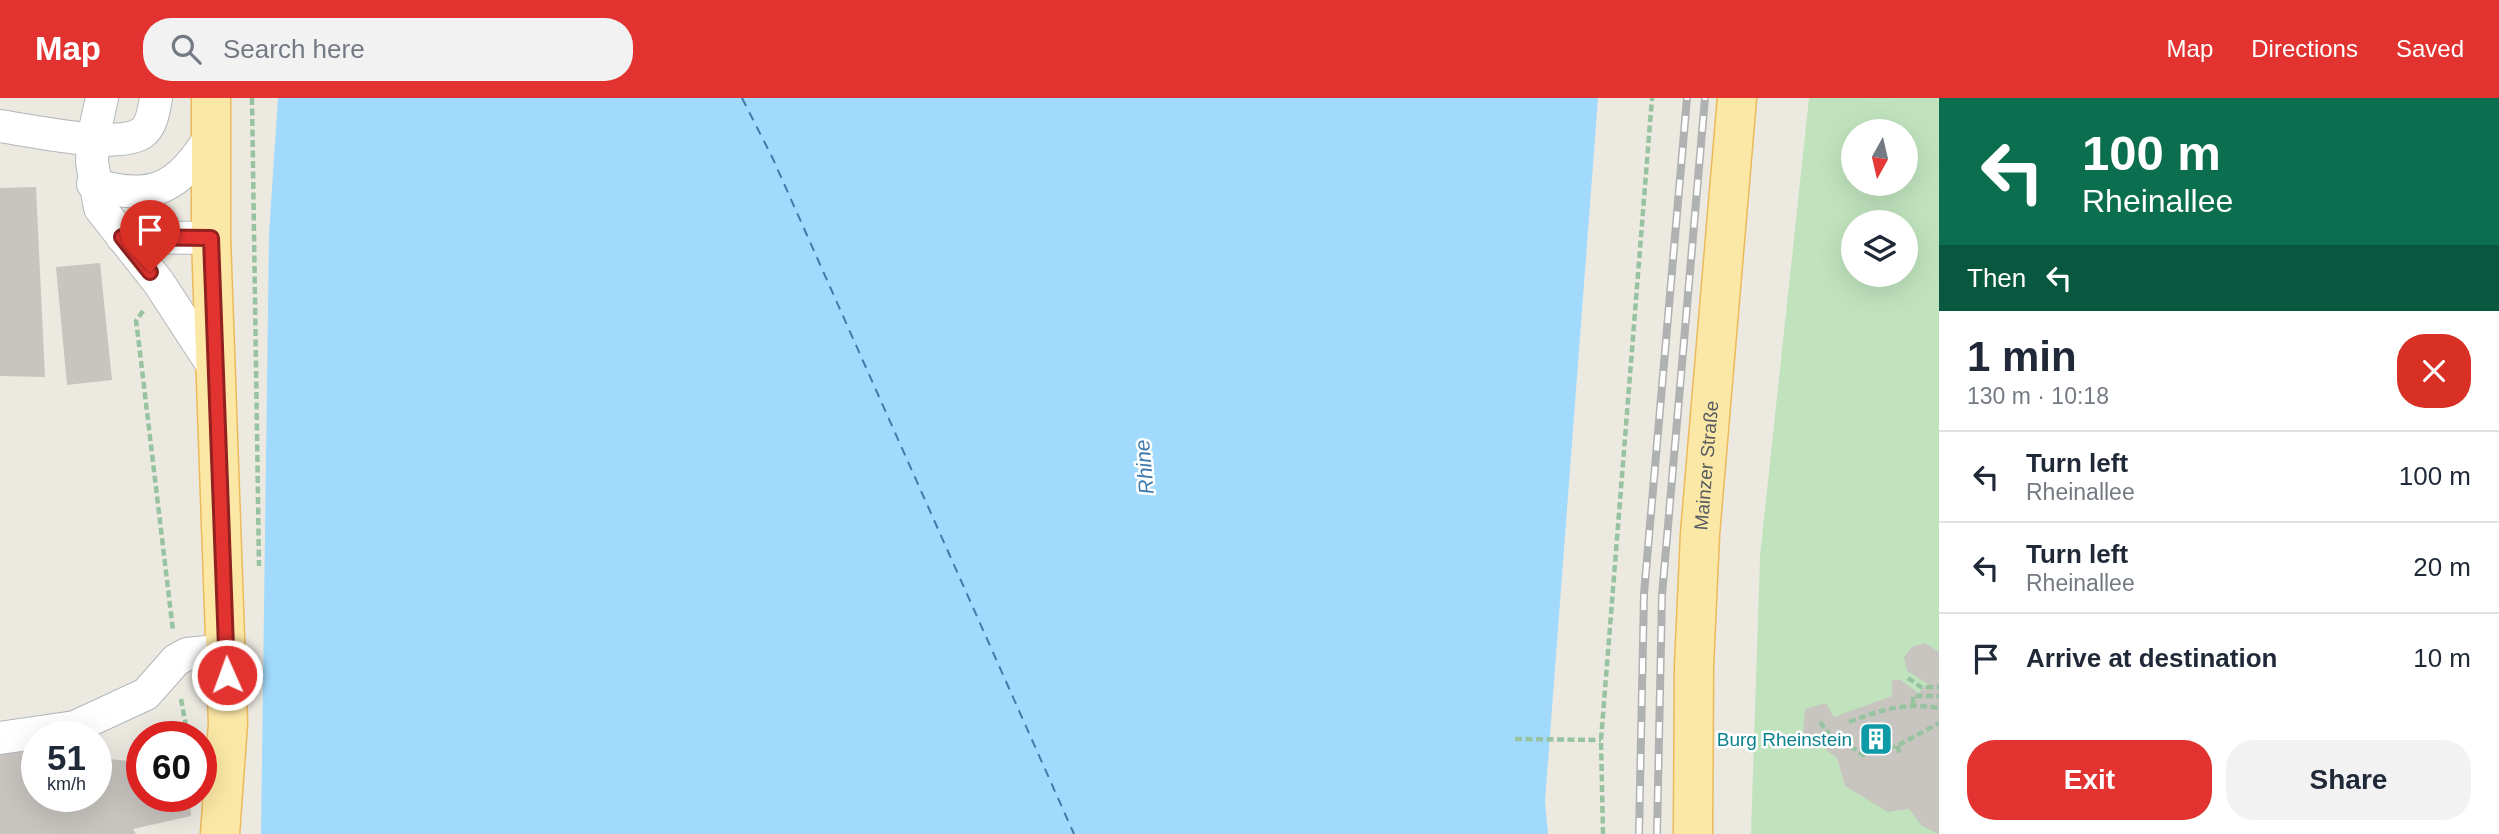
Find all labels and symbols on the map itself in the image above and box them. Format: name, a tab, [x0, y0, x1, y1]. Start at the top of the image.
north arrow	[1841, 119, 1918, 196]
pin	[120, 200, 180, 272]
street label: Mainzer Straße	[1690, 400, 1722, 531]
water label: Rhine	[1130, 439, 1158, 495]
position arrow	[190, 638, 264, 712]
building icon: Burg Rheinstein	[1857, 720, 1895, 758]
speed limit sign: 60	[126, 721, 217, 812]
place label: Burg Rheinstein	[1717, 729, 1852, 750]

